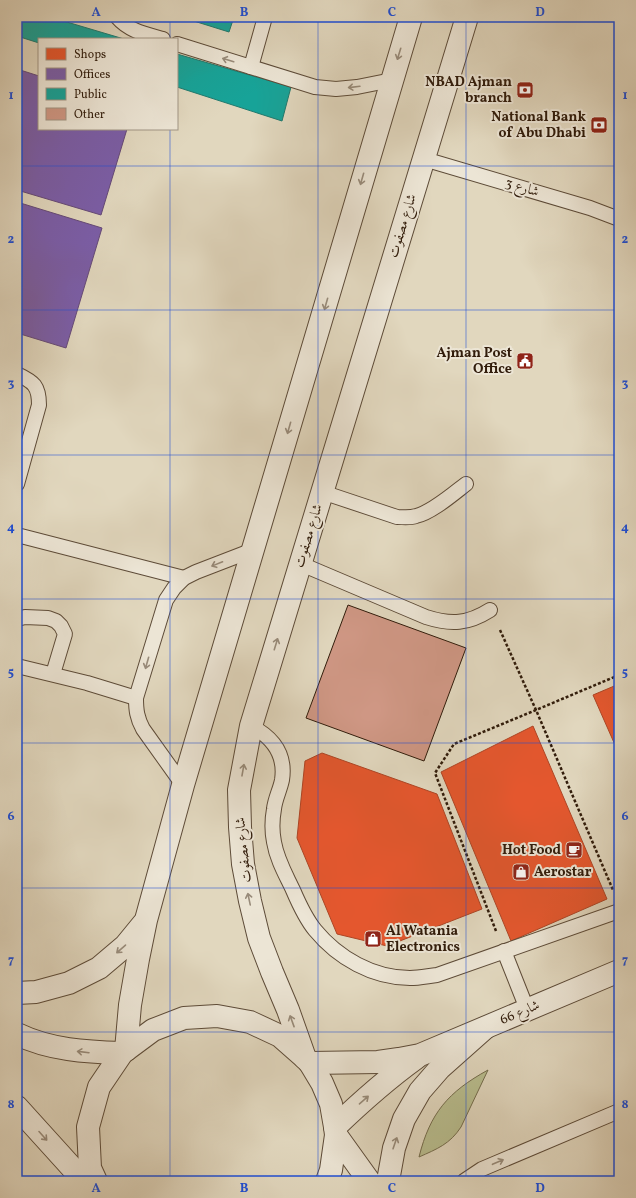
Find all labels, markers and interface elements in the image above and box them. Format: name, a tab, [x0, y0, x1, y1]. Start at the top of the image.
text: A	[91, 4, 101, 22]
text: B	[240, 4, 249, 22]
text: C	[388, 4, 396, 22]
text: D	[535, 4, 545, 22]
legend	[38, 38, 178, 130]
text: Shops	[74, 47, 106, 63]
one-way arrow	[395, 48, 402, 61]
one-way arrow	[222, 55, 234, 63]
text: Offices	[74, 67, 110, 83]
place label: NBAD Ajman branch	[425, 73, 512, 108]
bank icon: NBAD Ajman branch	[515, 80, 535, 100]
one-way arrow	[348, 84, 361, 91]
text: 1	[8, 87, 14, 105]
text: Public	[74, 87, 107, 103]
text: 1	[622, 87, 628, 105]
text: Other	[74, 107, 105, 123]
place label: National Bank of Abu Dhabi	[491, 108, 587, 143]
bank icon: National Bank of Abu Dhabi	[589, 115, 609, 135]
one-way arrow	[358, 172, 365, 185]
street label: شارع 3	[503, 174, 541, 203]
street label: شارع مصفوت	[384, 192, 423, 261]
text: 2	[8, 231, 15, 249]
text: 2	[622, 231, 629, 249]
one-way arrow	[322, 297, 329, 310]
place label: Ajman Post Office	[437, 344, 512, 379]
public building icon: Ajman Post Office	[515, 351, 535, 371]
text: 3	[8, 375, 15, 393]
text: 3	[622, 375, 629, 393]
one-way arrow	[285, 422, 292, 435]
street label: شارع مصفوت	[290, 502, 329, 571]
text: 4	[7, 519, 15, 537]
text: 4	[621, 519, 629, 537]
one-way arrow	[211, 561, 223, 568]
one-way arrow	[273, 638, 280, 651]
one-way arrow	[143, 656, 150, 669]
text: 5	[8, 664, 14, 682]
text: 5	[622, 664, 628, 682]
one-way arrow	[239, 763, 247, 776]
text: 6	[7, 808, 15, 826]
text: 6	[621, 808, 629, 826]
street label: شارع مصفوت	[231, 816, 258, 884]
cafe icon: Hot Food	[564, 840, 584, 860]
place label: Hot Food	[502, 841, 561, 860]
shop icon: Aerostar	[511, 862, 531, 882]
place label: Aerostar	[534, 863, 592, 882]
one-way arrow	[245, 892, 253, 905]
place label: Al Watania Electronics	[386, 922, 460, 957]
shop icon: Al Watania Electronics	[363, 929, 383, 949]
one-way arrow	[115, 945, 126, 954]
text: 7	[8, 952, 14, 970]
text: 7	[622, 952, 628, 970]
street label: شارع 66	[497, 996, 543, 1031]
one-way arrow	[288, 1015, 296, 1027]
one-way arrow	[77, 1048, 90, 1055]
text: 8	[7, 1096, 15, 1114]
one-way arrow	[358, 1096, 369, 1105]
text: 8	[621, 1096, 629, 1114]
one-way arrow	[38, 1131, 48, 1141]
one-way arrow	[392, 1137, 400, 1149]
one-way arrow	[491, 1158, 503, 1165]
text: A	[91, 1180, 101, 1198]
text: B	[240, 1180, 249, 1198]
text: C	[388, 1180, 396, 1198]
text: D	[535, 1180, 545, 1198]

